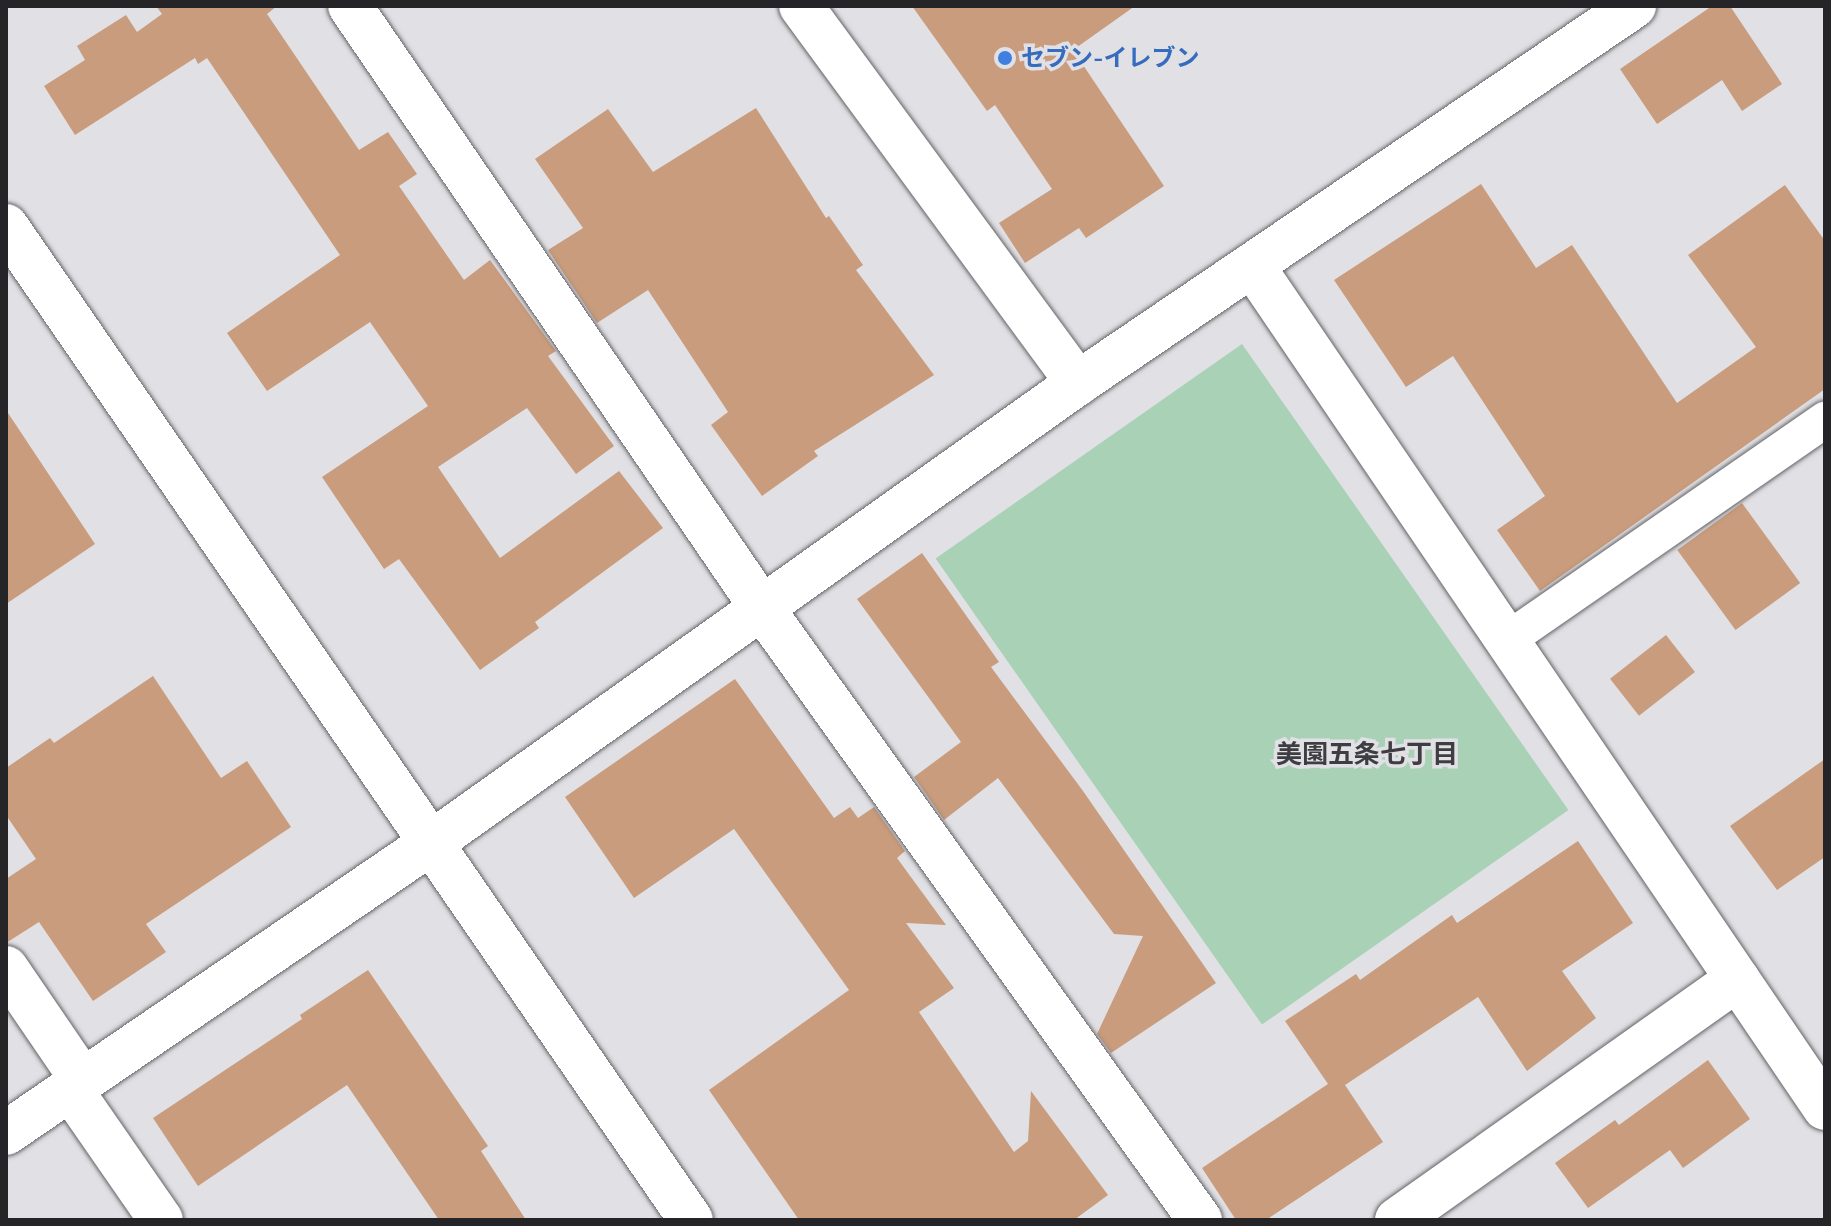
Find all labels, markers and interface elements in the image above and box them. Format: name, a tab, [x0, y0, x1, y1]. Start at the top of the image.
place label: セブン-イレブン	[1021, 44, 1200, 72]
marker: セブン-イレブン	[996, 49, 1014, 67]
district label: 美園五条七丁目	[1276, 738, 1458, 770]

